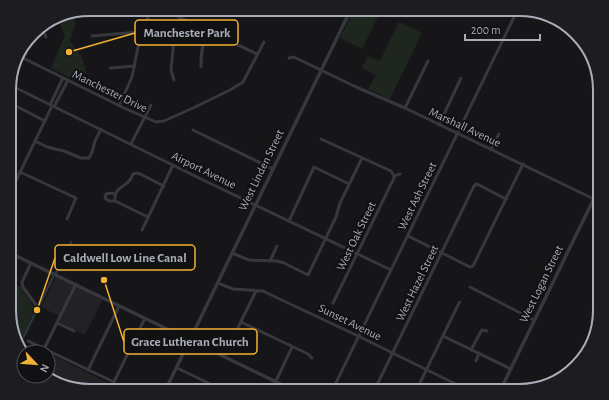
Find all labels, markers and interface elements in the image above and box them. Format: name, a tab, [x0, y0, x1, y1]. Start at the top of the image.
scale bar	[465, 16, 540, 42]
callout: Manchester Park	[135, 20, 238, 45]
text: 200 m	[471, 24, 501, 36]
text: Manchester Park	[143, 27, 231, 40]
street label: Manchester Drive	[71, 68, 149, 114]
street label: Marshall Avenue	[427, 105, 503, 149]
street label: West Linden Street	[236, 128, 286, 212]
street label: Airport Avenue	[170, 149, 238, 191]
street label: West Ash Street	[395, 160, 439, 232]
street label: West Oak Street	[334, 200, 378, 272]
street label: West Hazel Street	[393, 243, 441, 323]
street label: West Logan Street	[517, 243, 565, 324]
callout: Caldwell Low Line Canal	[55, 245, 195, 270]
text: Caldwell Low Line Canal	[63, 252, 187, 265]
street label: Sunset Avenue	[317, 302, 383, 342]
callout: Grace Lutheran Church	[124, 329, 257, 354]
text: Grace Lutheran Church	[131, 336, 249, 349]
north arrow	[16, 344, 56, 384]
text: N	[38, 362, 51, 374]

